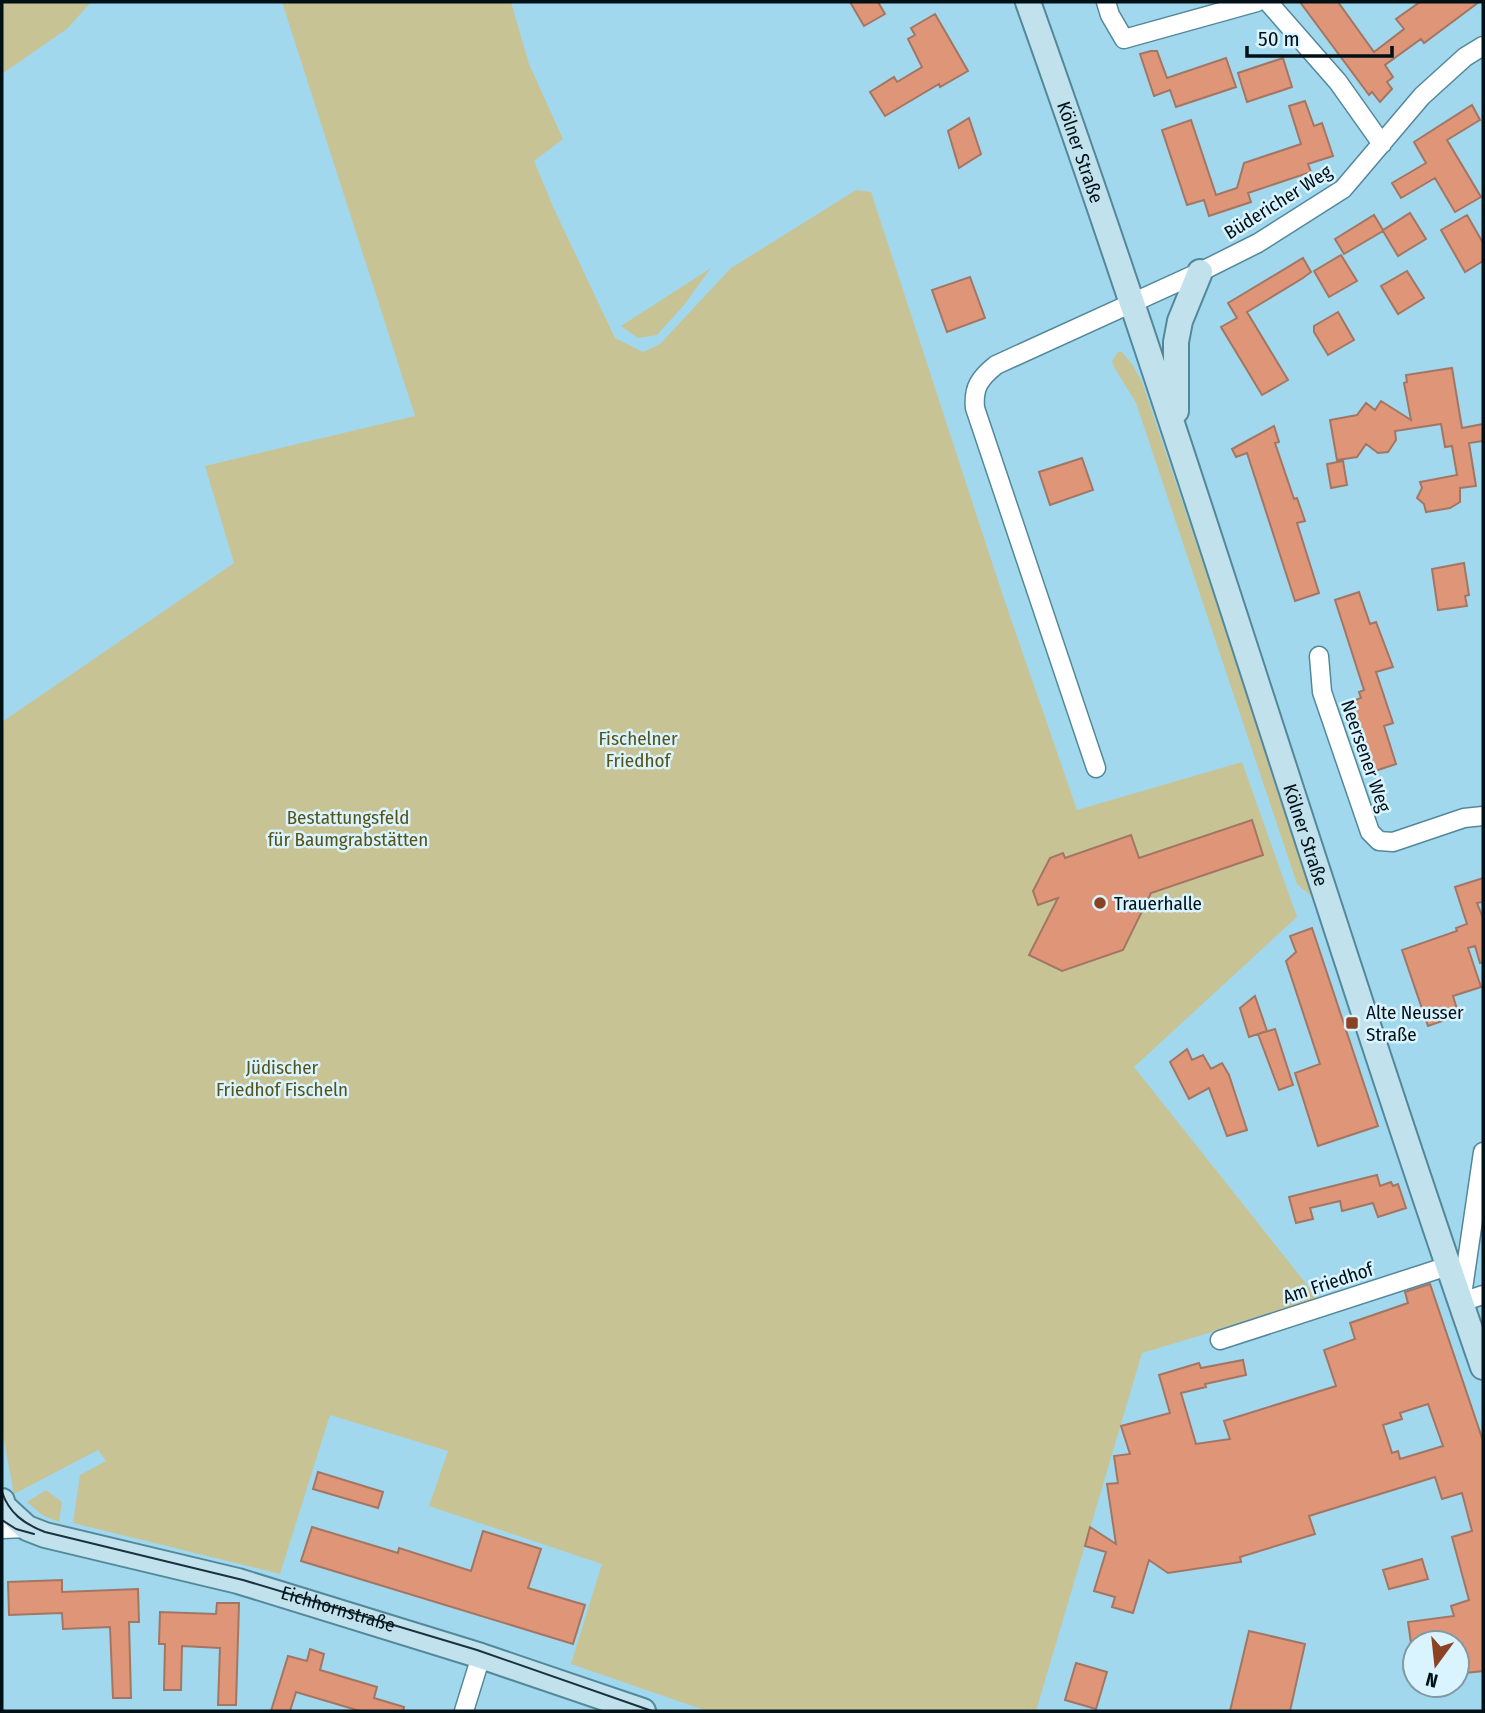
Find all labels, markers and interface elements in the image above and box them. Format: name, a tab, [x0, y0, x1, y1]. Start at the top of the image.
scale bar	[1247, 14, 1392, 58]
text: 50 m	[1258, 26, 1300, 52]
street label: Kölner Straße	[1052, 98, 1109, 206]
street label: Büdericher Weg	[1220, 160, 1336, 244]
street label: Neersener Weg	[1336, 697, 1396, 815]
park label: Fischelner Friedhof	[598, 727, 678, 772]
street label: Kölner Straße	[1279, 781, 1333, 889]
park label: Bestattungsfeld für Baumgrabstätten	[268, 806, 428, 851]
place label: Trauerhalle	[1114, 892, 1202, 915]
marker: Trauerhalle	[1092, 895, 1108, 911]
place label: Alte Neusser Straße	[1366, 1001, 1464, 1046]
marker: Alte Neusser Straße	[1344, 1015, 1360, 1031]
park label: Jüdischer Friedhof Fischeln	[216, 1056, 348, 1101]
street label: Am Friedhof	[1280, 1257, 1377, 1308]
street label: Eichhornstraße	[278, 1581, 398, 1636]
north arrow	[1401, 1629, 1471, 1699]
text: N	[1423, 1667, 1440, 1693]

